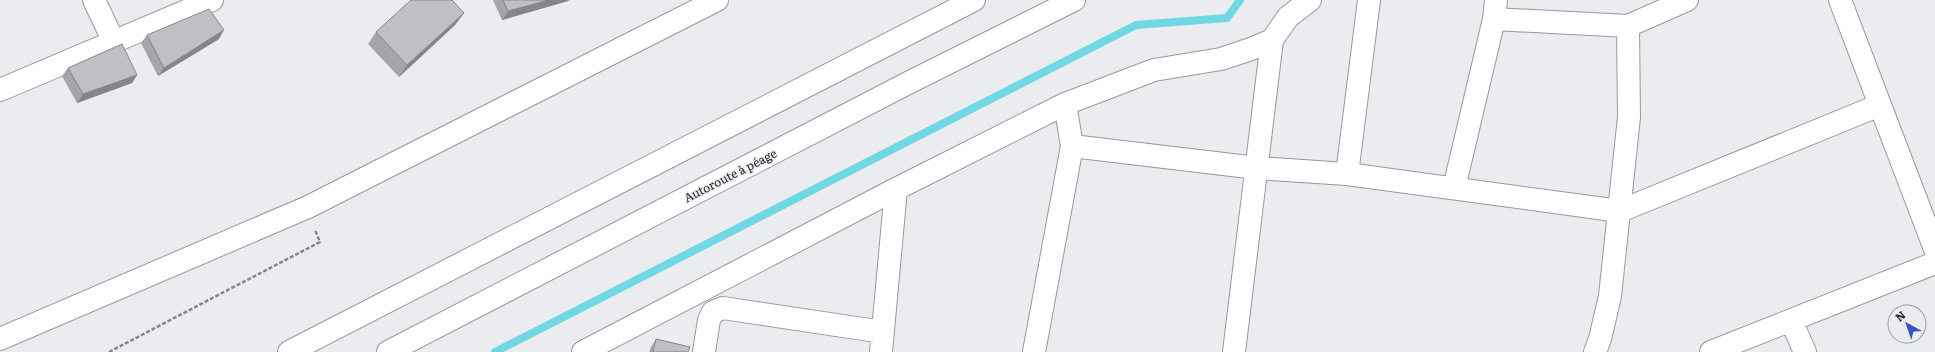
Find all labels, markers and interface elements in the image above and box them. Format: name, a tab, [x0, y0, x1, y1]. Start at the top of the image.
street label: Autoroute à péage	[680, 144, 780, 206]
north arrow	[1887, 304, 1927, 344]
text: N	[1891, 306, 1909, 325]

